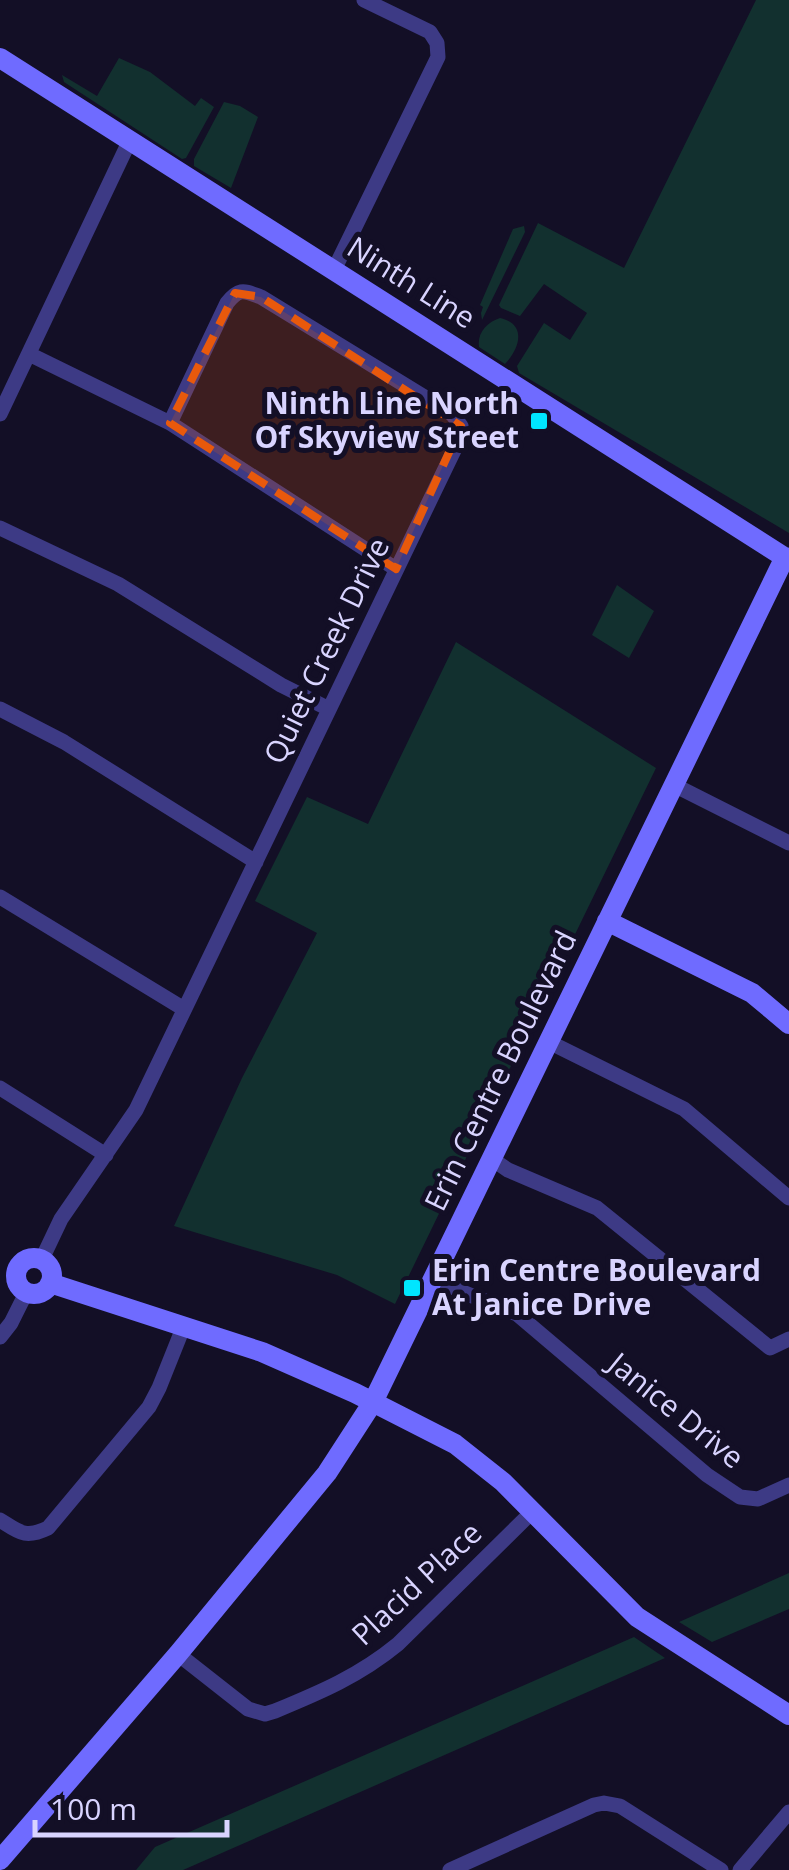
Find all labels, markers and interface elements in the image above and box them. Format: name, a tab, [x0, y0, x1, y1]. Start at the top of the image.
street label: Ninth Line	[340, 226, 484, 337]
place label: Ninth Line North Of Skyview Street	[254, 382, 519, 457]
marker: Ninth Line North Of Skyview Street	[528, 410, 550, 432]
street label: Quiet Creek Drive	[253, 531, 398, 770]
street label: Erin Centre Boulevard	[414, 923, 585, 1217]
place label: Erin Centre Boulevard At Janice Drive	[432, 1249, 761, 1324]
marker: Erin Centre Boulevard At Janice Drive	[401, 1277, 423, 1299]
street label: Janice Drive	[598, 1341, 753, 1477]
street label: Placid Place	[342, 1512, 490, 1654]
scale bar	[35, 1775, 228, 1837]
text: 100 m	[50, 1788, 137, 1829]

